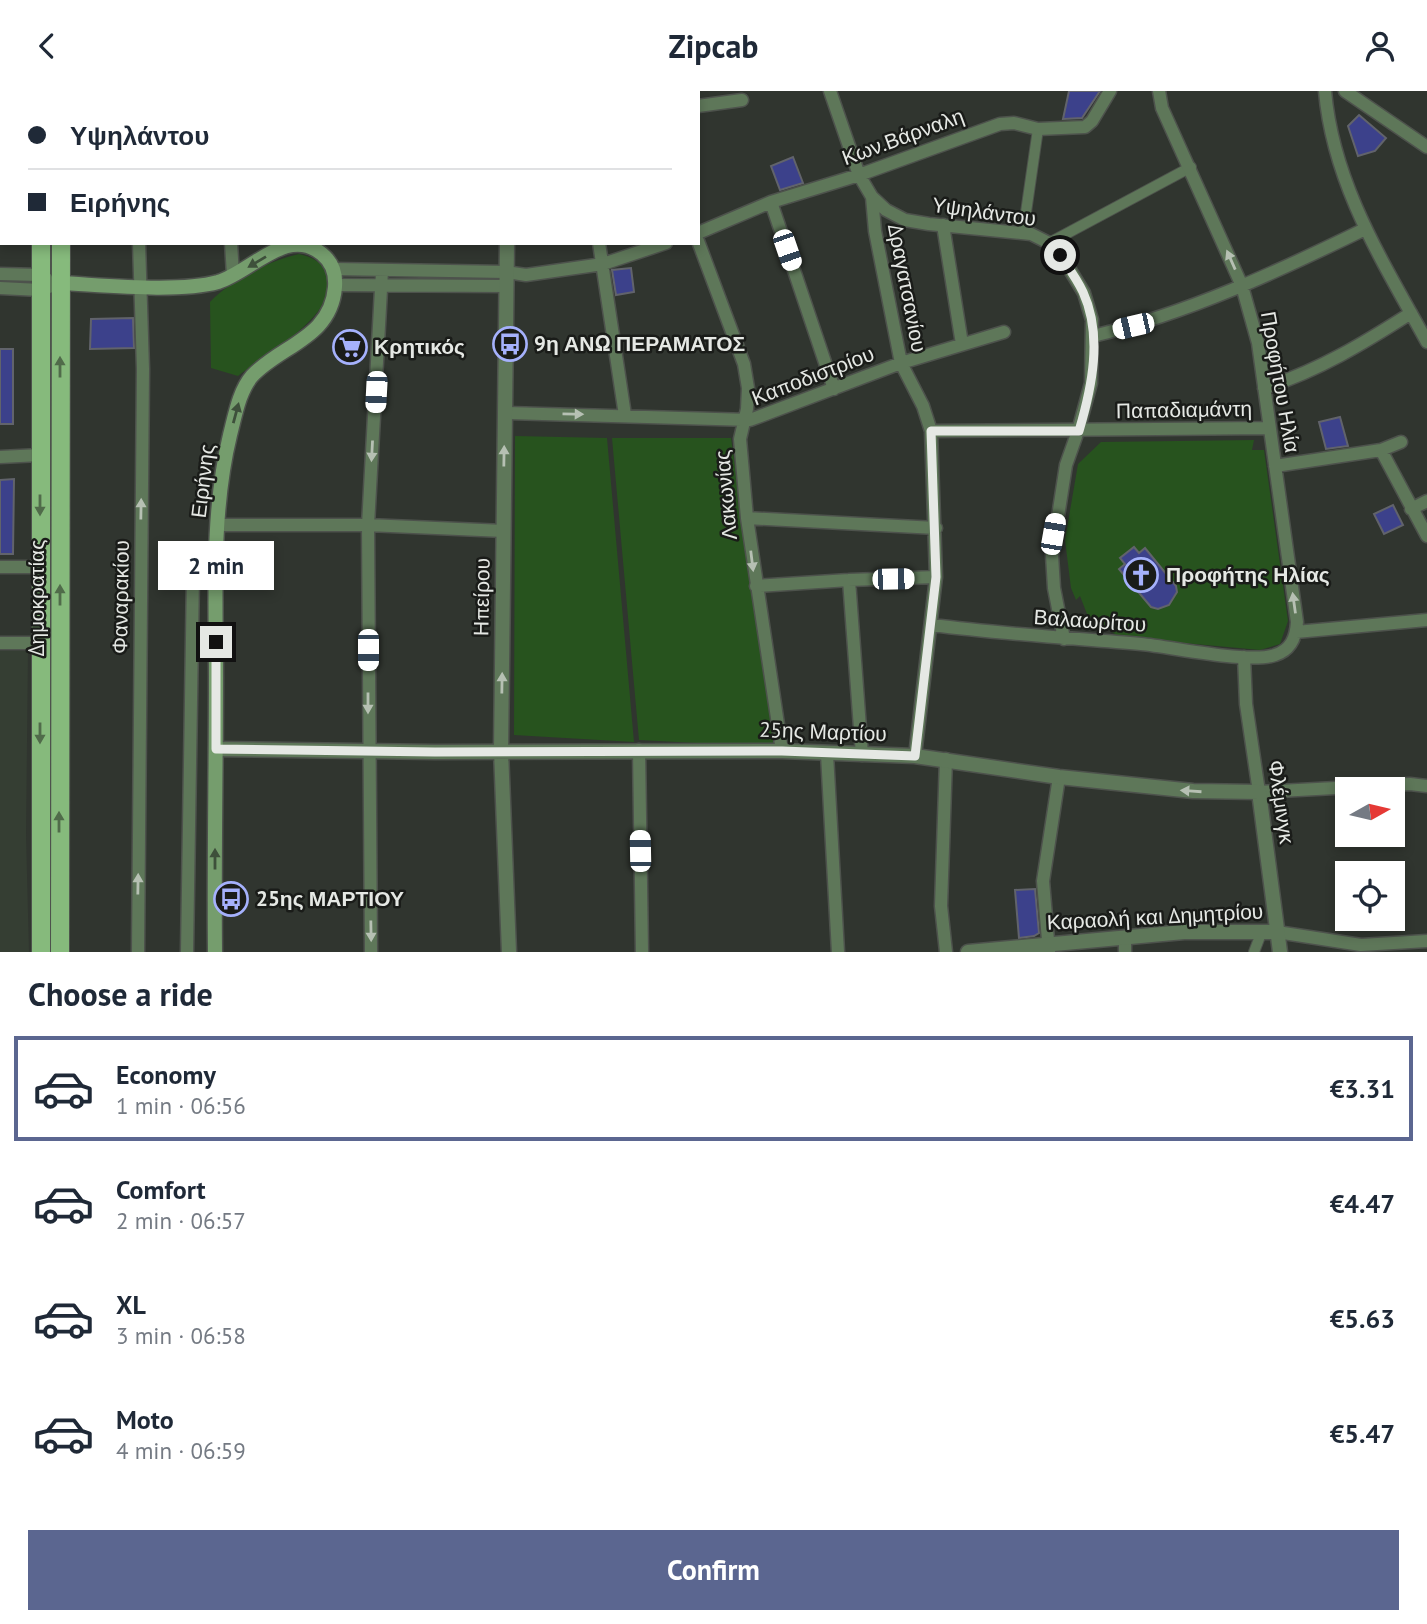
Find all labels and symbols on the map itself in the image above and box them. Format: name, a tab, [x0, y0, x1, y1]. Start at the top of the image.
street label: Κων.Βάρναλη	[838, 102, 968, 171]
street label: Υψηλάντου	[930, 191, 1038, 232]
street label: Δραγατσανίου	[882, 221, 933, 354]
car	[771, 227, 804, 273]
route start	[1044, 239, 1076, 271]
one-way arrow	[1226, 250, 1237, 271]
one-way arrow	[248, 256, 267, 269]
street label: Προφήτου Ηλία	[1255, 309, 1306, 455]
car	[1111, 311, 1156, 341]
bus stop icon: 9η ΑΝΩ ΠΕΡΑΜΑΤΟΣ	[491, 325, 529, 363]
supermarket icon: Κρητικός	[331, 328, 369, 366]
place label: 9η ΑΝΩ ΠΕΡΑΜΑΤΟΣ	[534, 330, 745, 357]
place label: Κρητικός	[374, 333, 465, 360]
street label: Καποδιστρίου	[748, 340, 878, 411]
one-way arrow	[54, 356, 66, 378]
car	[365, 370, 388, 414]
street label: Παπαδιαμάντη	[1116, 395, 1252, 424]
one-way arrow	[232, 402, 242, 423]
one-way arrow	[562, 408, 584, 420]
one-way arrow	[366, 441, 377, 463]
street label: Ειρήνης	[185, 442, 220, 520]
one-way arrow	[498, 444, 510, 466]
street label: Λακωνίας	[708, 449, 743, 541]
one-way arrow	[34, 495, 46, 517]
one-way arrow	[136, 498, 147, 520]
car	[1040, 511, 1067, 557]
street label: Δημοκρατίας	[23, 540, 50, 656]
street label: Φαναρακίου	[106, 540, 135, 654]
callout: 2 min	[158, 540, 274, 589]
one-way arrow	[747, 550, 758, 572]
church icon: Προφήτης Ηλίας	[1122, 556, 1160, 594]
street label: Ηπείρου	[467, 558, 496, 636]
place label: Προφήτης Ηλίας	[1166, 561, 1330, 588]
car	[872, 568, 915, 590]
one-way arrow	[54, 584, 66, 606]
one-way arrow	[1288, 592, 1299, 614]
street label: Βαλαωρίτου	[1033, 603, 1147, 638]
route end	[200, 626, 232, 658]
car	[358, 629, 379, 671]
one-way arrow	[496, 672, 508, 694]
one-way arrow	[362, 693, 374, 715]
street label: 25ης Μαρτίου	[759, 716, 887, 747]
one-way arrow	[34, 722, 46, 744]
street label: Φλέμινγκ	[1262, 758, 1301, 846]
north arrow	[1335, 777, 1405, 847]
one-way arrow	[1180, 785, 1202, 796]
one-way arrow	[53, 811, 65, 833]
car	[630, 830, 651, 872]
one-way arrow	[209, 848, 221, 870]
one-way arrow	[132, 873, 144, 895]
bus stop icon: 25ης ΜΑΡΤΙΟΥ	[212, 880, 250, 918]
place label: 25ης ΜΑΡΤΙΟΥ	[256, 885, 404, 912]
street label: Καραολή και Δημητρίου	[1046, 897, 1264, 936]
one-way arrow	[365, 920, 377, 942]

